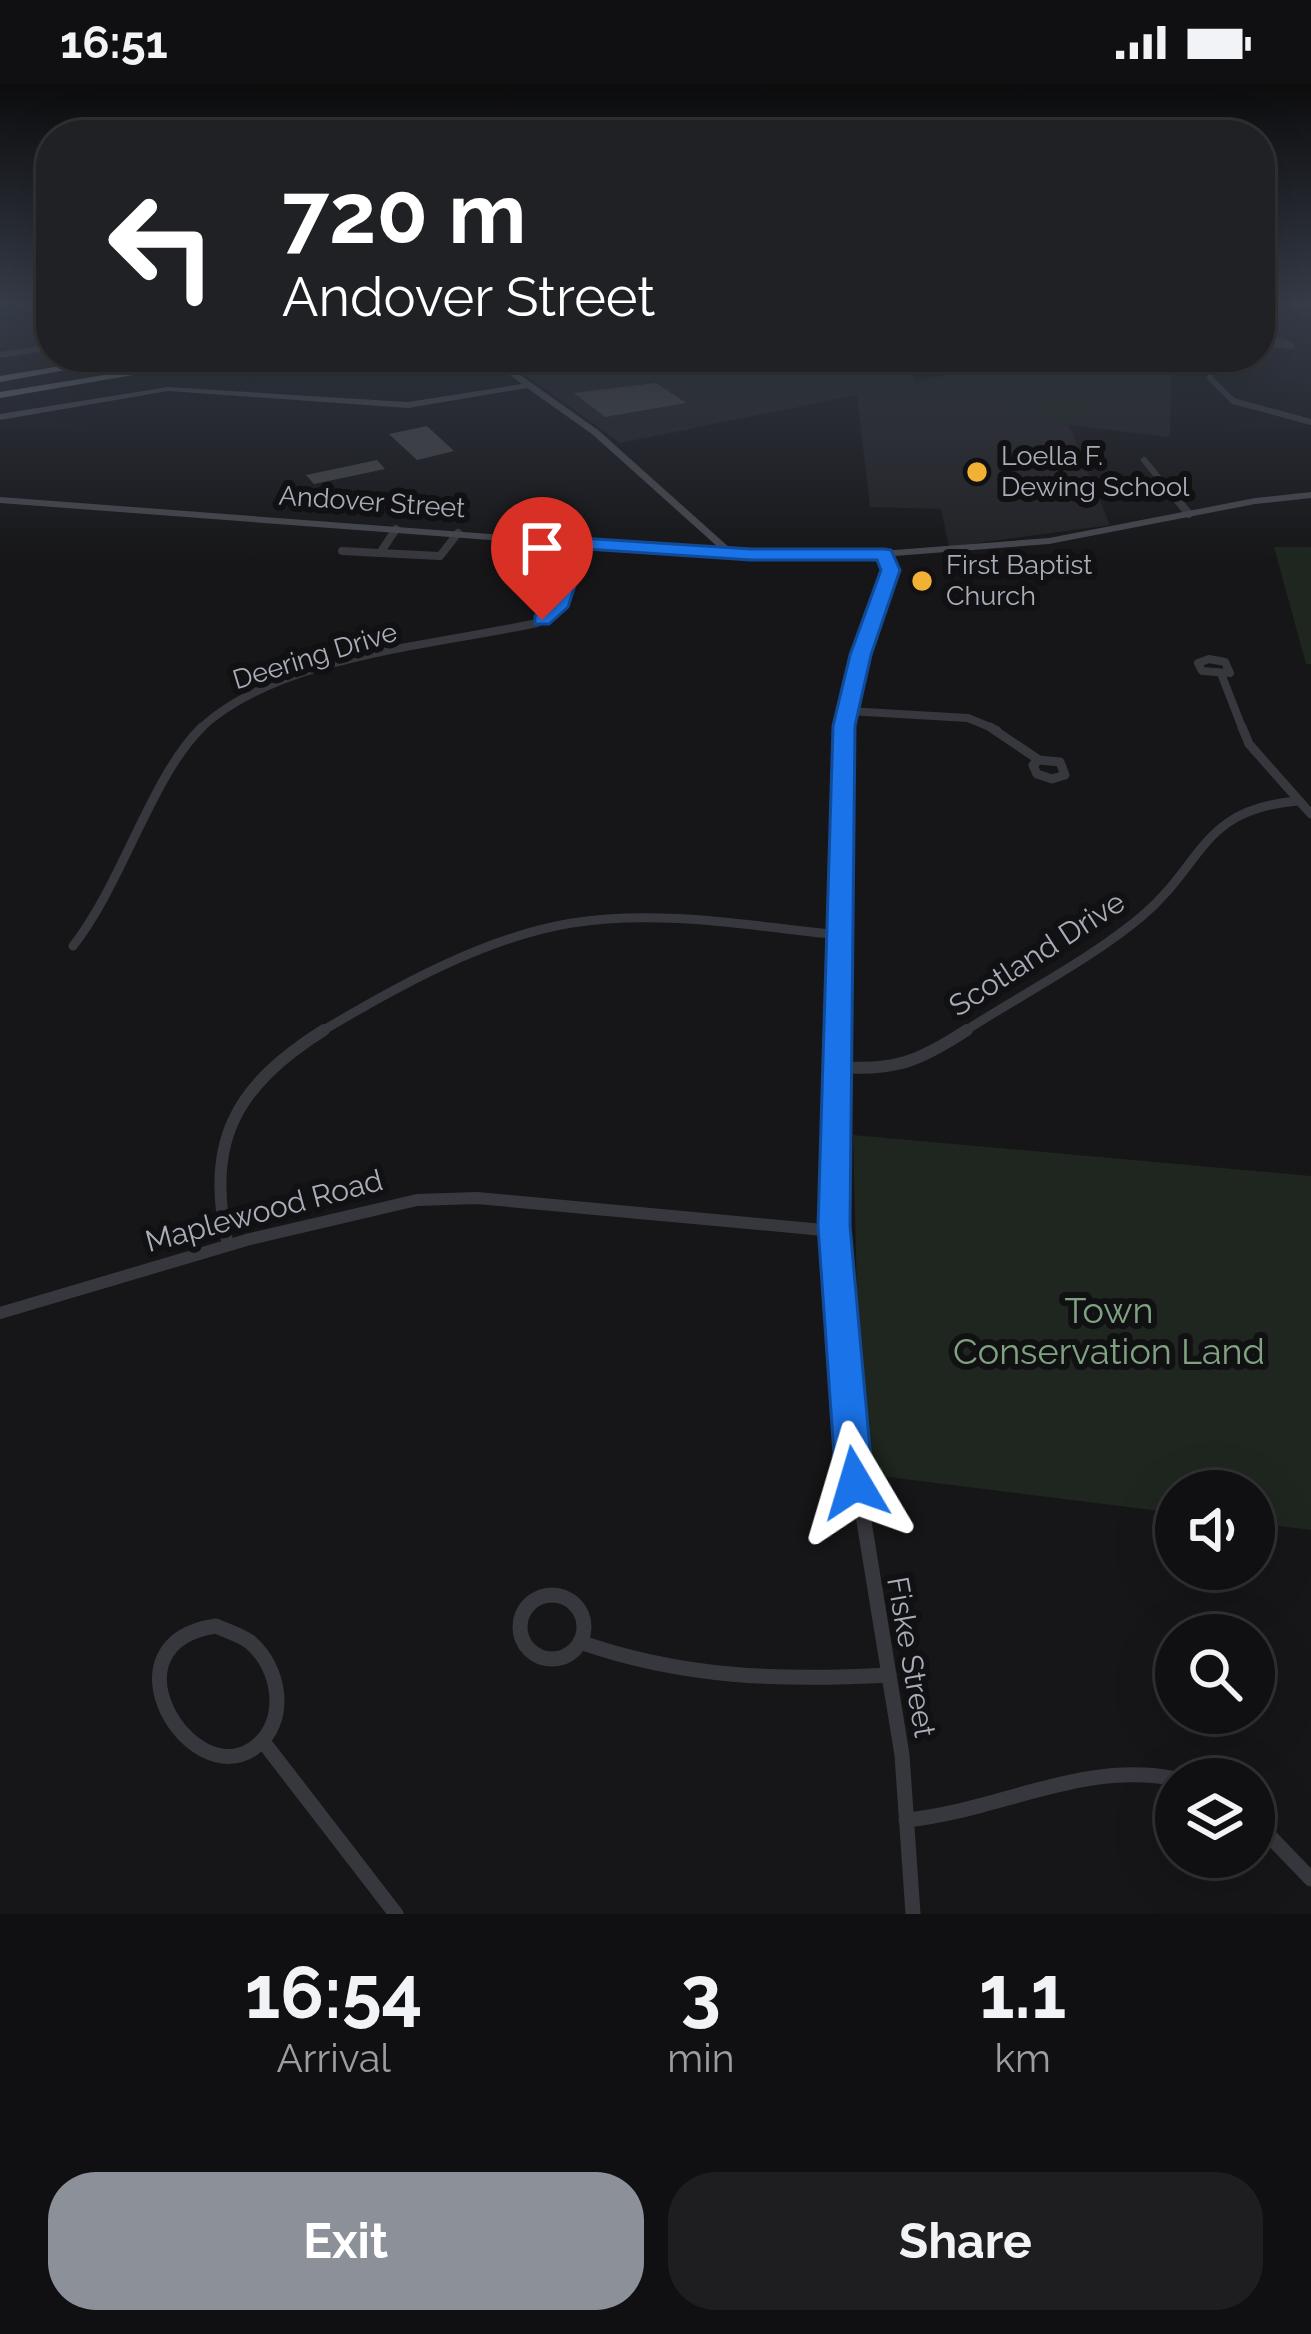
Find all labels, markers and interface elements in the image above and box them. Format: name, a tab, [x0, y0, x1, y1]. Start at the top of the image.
text: 16:51	[60, 16, 168, 69]
text: 720 m	[282, 164, 526, 263]
icon: left	[84, 168, 240, 324]
text: Andover Street	[282, 265, 655, 329]
place label: Loella F. Dewing School	[1001, 440, 1190, 502]
marker: Loella F. Dewing School	[964, 459, 990, 485]
street label: Andover Street	[278, 480, 466, 523]
pin	[491, 497, 593, 620]
icon: arrive	[509, 515, 575, 581]
place label: First Baptist Church	[946, 549, 1092, 611]
marker: First Baptist Church	[909, 568, 935, 594]
street label: Deering Drive	[229, 616, 401, 695]
street label: Scotland Drive	[942, 884, 1131, 1023]
street label: Maplewood Road	[141, 1162, 386, 1259]
park label: Town Conservation Land	[953, 1289, 1265, 1372]
position arrow	[792, 1420, 918, 1546]
map controls	[1155, 1470, 1275, 1878]
button: sound	[1155, 1470, 1275, 1590]
street label: Fiske Street	[880, 1574, 943, 1740]
button: search	[1155, 1614, 1275, 1734]
button: layers	[1155, 1758, 1275, 1878]
text: 16:54	[245, 1950, 423, 2035]
text: 3	[681, 1950, 721, 2035]
text: 1.1	[979, 1950, 1066, 2035]
text: Arrival	[276, 2035, 391, 2081]
text: min	[667, 2035, 734, 2081]
text: km	[994, 2035, 1051, 2081]
button: Exit	[48, 2172, 644, 2310]
button: Share	[668, 2172, 1263, 2310]

